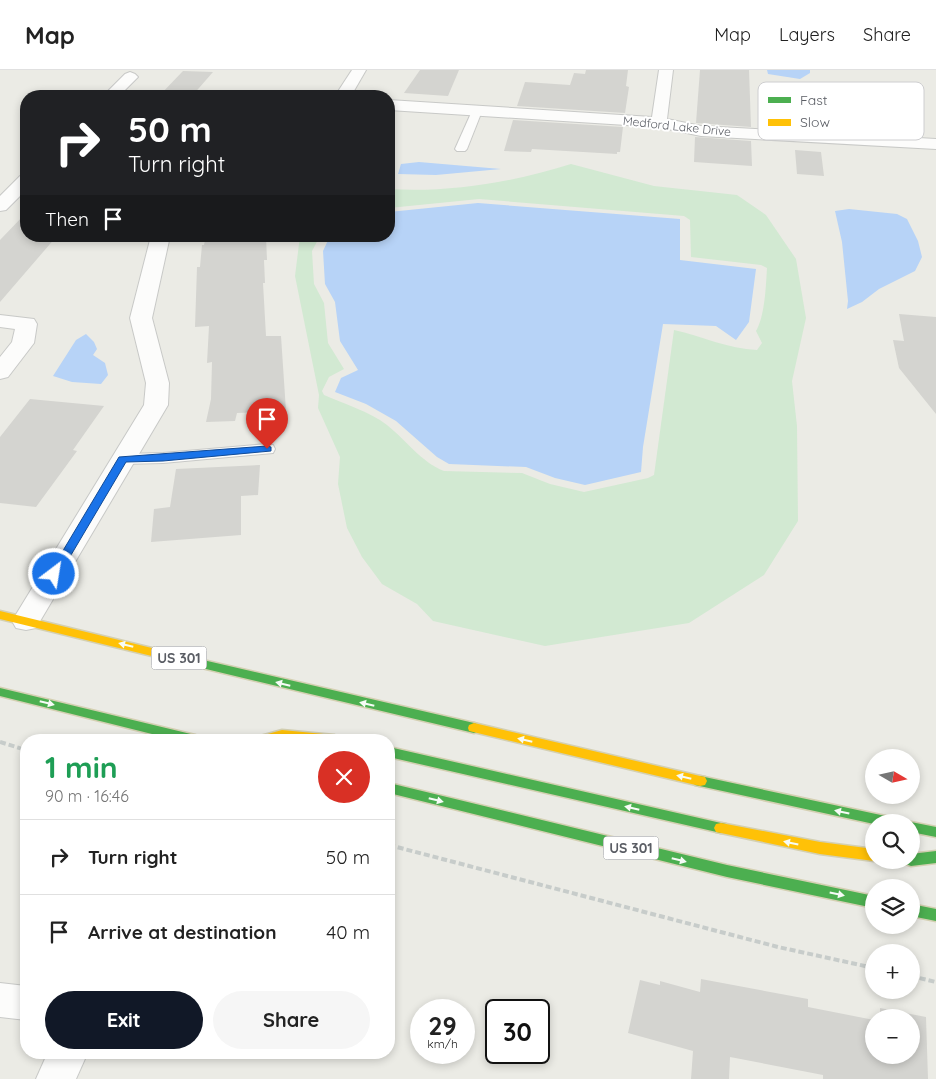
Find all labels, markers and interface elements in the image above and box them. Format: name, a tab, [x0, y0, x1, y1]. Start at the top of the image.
text: Map	[25, 20, 75, 50]
text: Map	[714, 23, 751, 46]
text: Layers	[779, 23, 835, 46]
text: Share	[863, 23, 911, 46]
legend	[758, 82, 924, 140]
text: Fast	[800, 91, 828, 109]
text: 50 m	[128, 107, 212, 151]
icon: right	[45, 110, 110, 175]
street label: Medford Lake Drive	[622, 113, 732, 139]
text: Slow	[800, 113, 830, 131]
text: Turn right	[128, 150, 225, 178]
icon: arrive	[99, 205, 127, 233]
text: Then	[45, 207, 89, 231]
pin	[246, 398, 288, 449]
icon: arrive	[253, 405, 281, 433]
position arrow	[27, 547, 79, 599]
one-way arrow	[118, 641, 133, 649]
road number: US 301	[152, 646, 206, 670]
one-way arrow	[276, 680, 291, 688]
one-way arrow	[40, 700, 55, 708]
one-way arrow	[360, 700, 375, 708]
one-way arrow	[518, 736, 533, 744]
text: 1 min	[45, 748, 118, 786]
north arrow	[865, 749, 920, 804]
map controls	[865, 749, 920, 1064]
button: close	[318, 751, 370, 803]
one-way arrow	[676, 773, 691, 781]
text: 90 m · 16:46	[45, 786, 129, 806]
one-way arrow	[429, 796, 444, 804]
one-way arrow	[625, 804, 640, 812]
one-way arrow	[835, 808, 850, 816]
button: search	[865, 814, 920, 869]
road number: US 301	[604, 836, 658, 860]
one-way arrow	[783, 838, 799, 846]
icon: right	[45, 843, 73, 871]
text: Turn right	[88, 845, 177, 869]
text: 50 m	[326, 845, 370, 869]
one-way arrow	[671, 856, 686, 864]
button: layers	[865, 879, 920, 934]
one-way arrow	[830, 891, 846, 899]
icon: arrive	[45, 918, 73, 946]
text: Arrive at destination	[88, 920, 277, 944]
text: 40 m	[326, 920, 370, 944]
button: +	[865, 944, 920, 999]
button: Exit	[45, 991, 203, 1049]
button: Share	[213, 991, 370, 1049]
speed limit sign: 30	[485, 999, 550, 1064]
button: −	[865, 1009, 920, 1064]
text: 29	[428, 1010, 457, 1041]
text: km/h	[427, 1036, 458, 1051]

